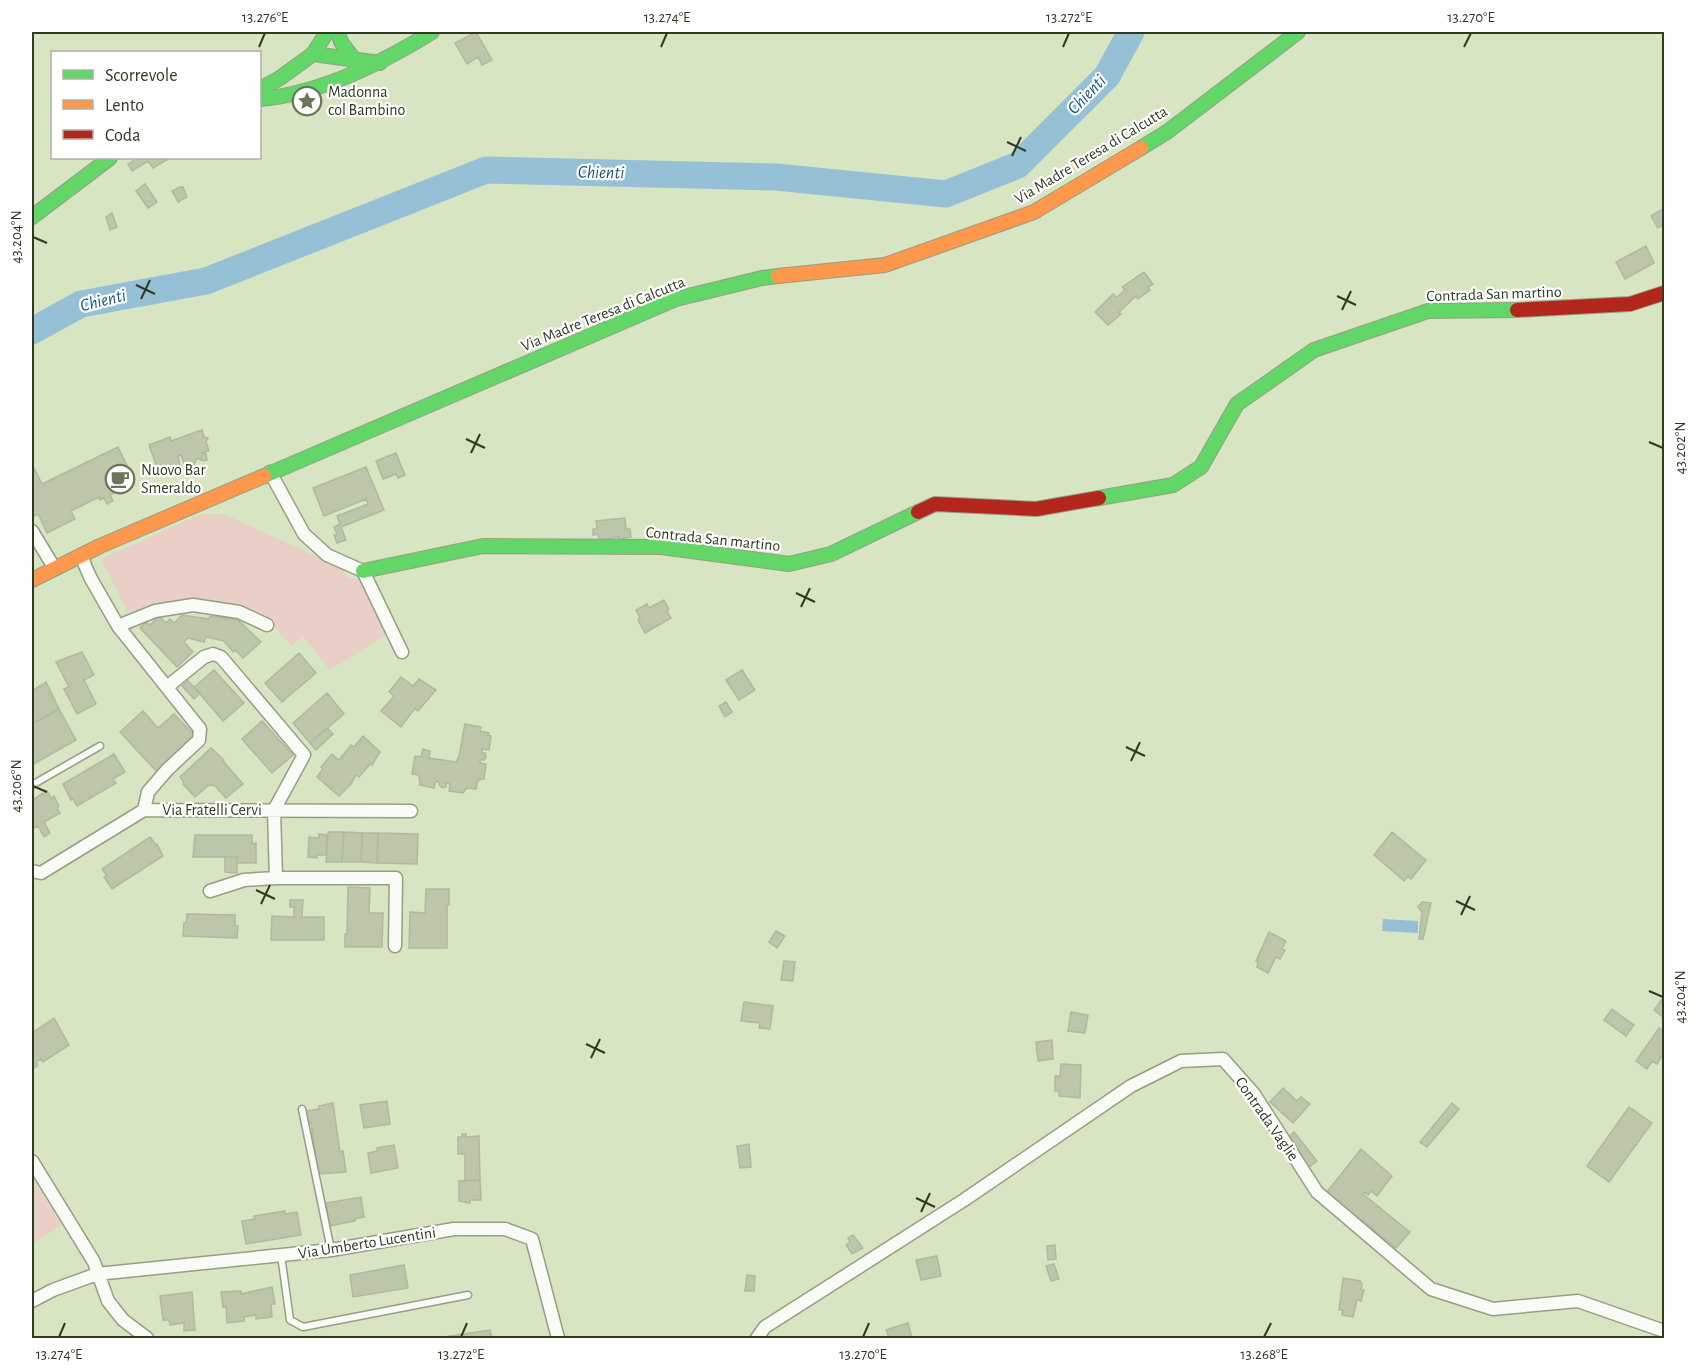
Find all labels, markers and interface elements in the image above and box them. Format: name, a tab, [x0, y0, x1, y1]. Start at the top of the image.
text: 13.276°E	[242, 10, 288, 25]
text: 13.274°E	[644, 10, 690, 25]
text: 13.272°E	[1046, 10, 1092, 25]
text: 13.270°E	[1447, 10, 1495, 25]
legend	[51, 51, 261, 159]
text: Scorrevole	[105, 67, 178, 85]
water label: Chienti	[1064, 72, 1110, 118]
place label: Madonna col Bambino	[328, 84, 406, 118]
place icon: Madonna col Bambino	[291, 85, 323, 117]
text: Lento	[105, 97, 144, 115]
street label: Via Madre Teresa di Calcutta	[1012, 103, 1170, 207]
text: Coda	[105, 127, 140, 145]
water label: Chienti	[578, 164, 624, 182]
text: 43.204°N	[9, 210, 24, 264]
street label: Via Madre Teresa di Calcutta	[519, 274, 687, 354]
street label: Contrada San martino	[1426, 284, 1562, 304]
water label: Chienti	[78, 287, 128, 315]
text: 43.202°N	[1673, 421, 1688, 475]
place label: Nuovo Bar Smeraldo	[141, 462, 206, 496]
cafe icon: Nuovo Bar Smeraldo	[104, 463, 136, 495]
street label: Contrada San martino	[645, 524, 781, 554]
text: 43.206°N	[9, 759, 24, 813]
street label: Via Fratelli Cervi	[162, 802, 262, 818]
text: 43.204°N	[1673, 970, 1688, 1024]
street label: Contrada Vaglie	[1232, 1074, 1302, 1164]
street label: Via Umberto Lucentini	[297, 1224, 437, 1262]
text: 13.274°E	[36, 1347, 82, 1362]
text: 13.272°E	[438, 1347, 484, 1362]
text: 13.270°E	[839, 1347, 887, 1362]
text: 13.268°E	[1240, 1347, 1288, 1362]

